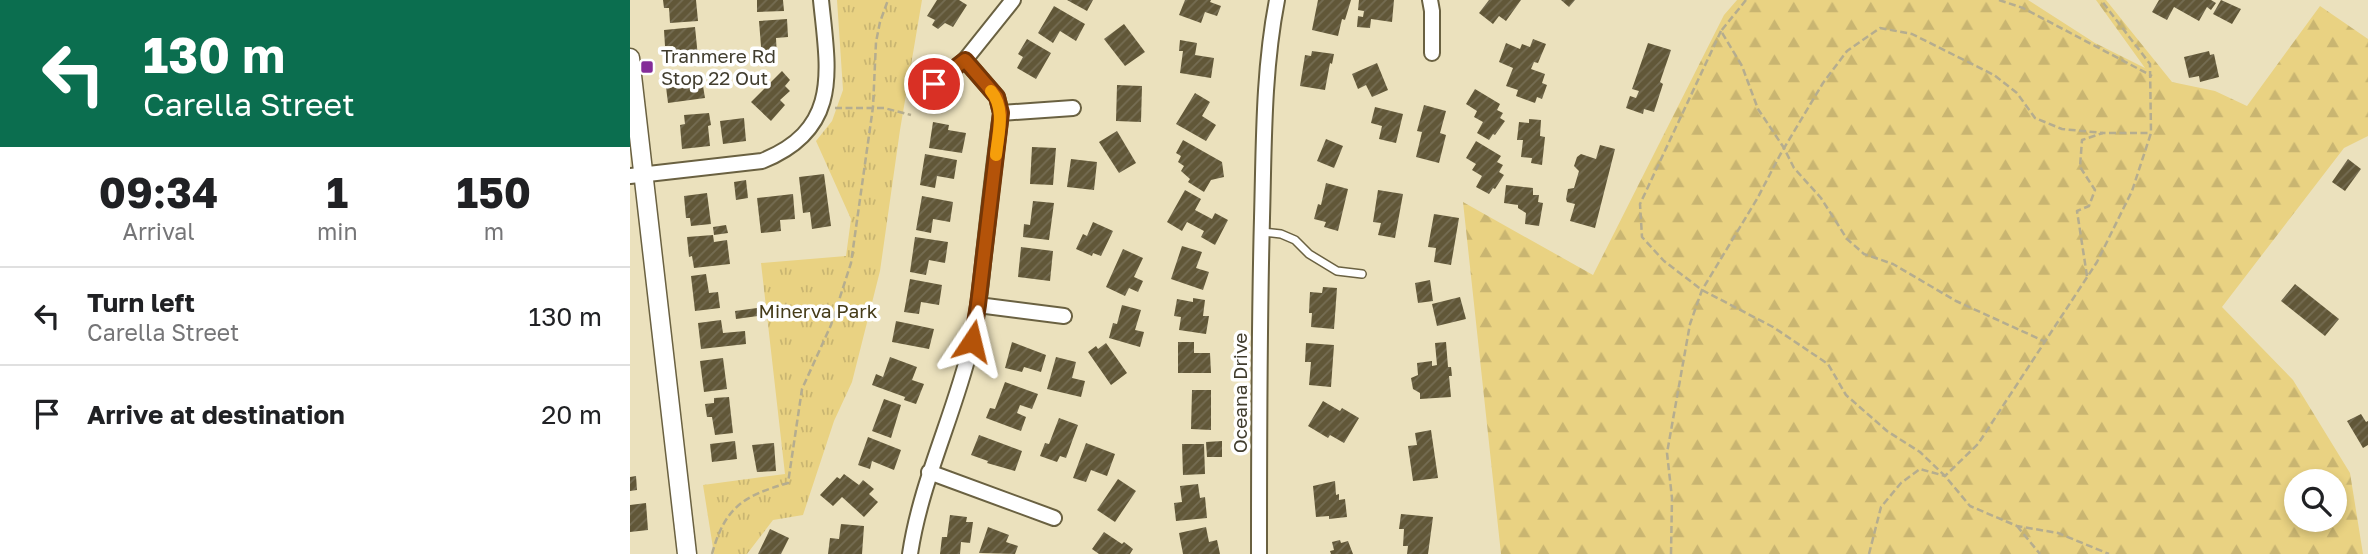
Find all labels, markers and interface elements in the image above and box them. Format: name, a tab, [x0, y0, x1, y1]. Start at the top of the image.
text: 130 m	[143, 25, 285, 84]
icon: left	[28, 28, 119, 119]
place label: Tranmere Rd Stop 22 Out	[661, 44, 776, 89]
pin	[904, 54, 964, 114]
marker: Tranmere Rd Stop 22 Out	[639, 59, 655, 75]
icon: arrive	[915, 65, 953, 103]
text: Carella Street	[143, 85, 355, 123]
text: 09:34	[99, 167, 218, 217]
text: 1	[327, 167, 348, 217]
text: 150	[457, 167, 531, 217]
text: Arrival	[122, 217, 195, 245]
text: min	[317, 217, 358, 245]
text: m	[484, 217, 504, 245]
text: Turn left	[87, 287, 195, 318]
icon: left	[28, 297, 66, 335]
park label: Minerva Park	[759, 299, 878, 322]
text: 130 m	[529, 301, 602, 332]
position arrow	[935, 304, 1009, 378]
text: Carella Street	[87, 318, 239, 346]
street label: Oceana Drive	[1228, 333, 1251, 453]
icon: arrive	[28, 395, 66, 433]
text: Arrive at destination	[87, 399, 345, 430]
text: 20 m	[541, 399, 602, 430]
map controls	[2284, 469, 2347, 532]
button: search	[2284, 469, 2347, 532]

